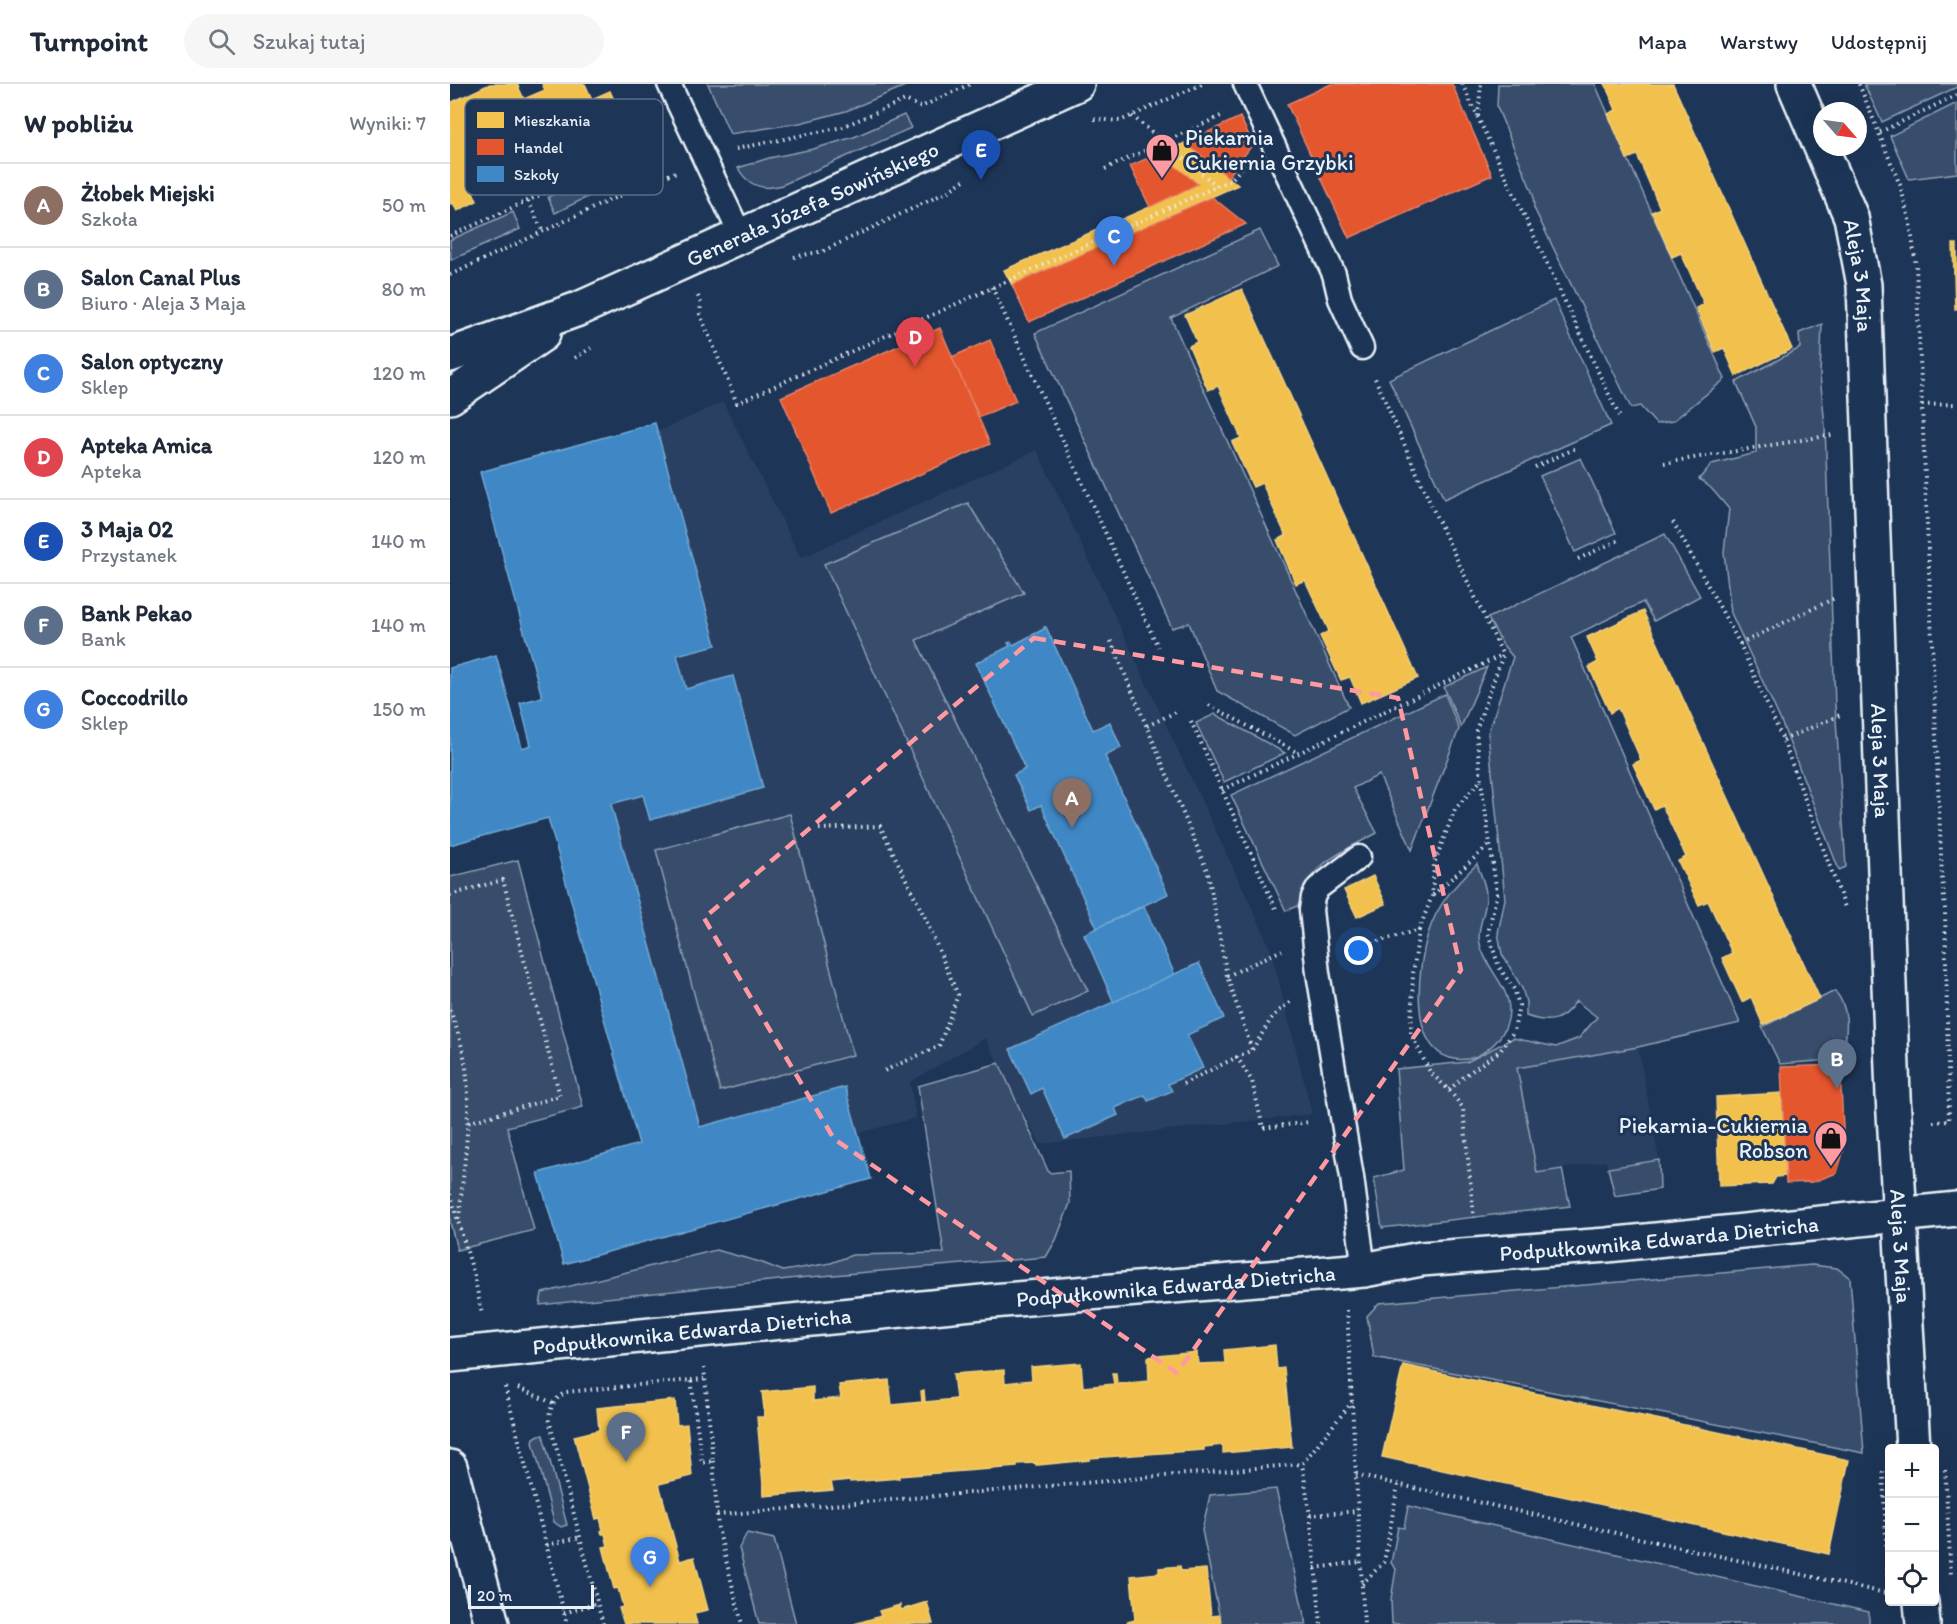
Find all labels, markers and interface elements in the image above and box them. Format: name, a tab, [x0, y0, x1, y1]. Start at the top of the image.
search box	[184, 14, 604, 68]
text: Turnpoint	[30, 24, 148, 58]
icon: search	[205, 25, 238, 58]
text: Szukaj tutaj	[253, 28, 365, 55]
text: Mapa	[1638, 29, 1687, 54]
text: Warstwy	[1720, 29, 1798, 54]
text: Udostępnij	[1831, 29, 1927, 54]
legend	[465, 99, 663, 195]
north arrow	[1813, 102, 1867, 156]
text: W pobliżu	[24, 107, 133, 139]
text: Wyniki: 7	[349, 111, 426, 135]
text: Mieszkania	[514, 111, 590, 130]
place label: Piekarnia Cukiernia Grzybki	[1185, 124, 1354, 176]
pin: E	[962, 130, 1000, 180]
shop icon: Piekarnia Cukiernia Grzybki	[1144, 132, 1180, 179]
street label: Generała Józefa Sowińskiego	[682, 135, 943, 273]
text: Handel	[514, 138, 564, 157]
text: Szkoły	[514, 165, 559, 184]
text: Żłobek Miejski	[81, 180, 215, 207]
text: A	[37, 193, 50, 217]
text: 50 m	[382, 193, 426, 217]
text: Szkoła	[81, 207, 138, 231]
pin: C	[1094, 216, 1134, 266]
street label: Aleja 3 Maja	[1838, 217, 1879, 333]
text: Salon Canal Plus	[81, 264, 241, 291]
text: B	[37, 277, 50, 301]
text: 80 m	[381, 277, 426, 301]
text: Biuro · Aleja 3 Maja	[81, 291, 246, 315]
pin: D	[896, 318, 934, 367]
text: Salon optyczny	[81, 348, 223, 375]
text: C	[37, 361, 50, 385]
text: 120 m	[373, 361, 426, 385]
text: Sklep	[81, 375, 128, 399]
text: Apteka Amica	[81, 432, 212, 459]
text: D	[37, 445, 50, 469]
text: 120 m	[373, 445, 426, 469]
text: Apteka	[81, 459, 142, 483]
text: 3 Maja 02	[81, 516, 173, 543]
text: E	[38, 529, 49, 553]
text: 140 m	[371, 529, 426, 553]
text: Przystanek	[81, 543, 177, 567]
text: Bank Pekao	[81, 600, 192, 627]
text: F	[38, 613, 49, 637]
text: 140 m	[371, 613, 426, 637]
text: Bank	[81, 627, 126, 651]
text: Coccodrillo	[81, 684, 188, 711]
text: G	[37, 697, 50, 721]
text: 150 m	[373, 697, 426, 721]
street label: Aleja 3 Maja	[1865, 703, 1896, 819]
text: Sklep	[81, 711, 128, 735]
pin: A	[1052, 778, 1092, 828]
your location	[1344, 936, 1373, 965]
pin: B	[1818, 1040, 1856, 1089]
place label: Piekarnia-Cukiernia Robson	[1619, 1112, 1809, 1164]
shop icon: Piekarnia-Cukiernia Robson	[1813, 1120, 1849, 1167]
street label: Aleja 3 Maja	[1884, 1188, 1918, 1305]
street label: Podpułkownika Edwarda Dietricha	[1499, 1210, 1820, 1267]
street label: Podpułkownika Edwarda Dietricha	[1015, 1259, 1337, 1313]
street label: Podpułkownika Edwarda Dietricha	[531, 1302, 853, 1361]
pin: F	[606, 1412, 645, 1462]
map controls	[1885, 1444, 1939, 1606]
button: +	[1885, 1444, 1939, 1498]
button: −	[1885, 1498, 1939, 1552]
pin: G	[630, 1538, 670, 1587]
button: locate	[1885, 1552, 1939, 1606]
scale bar	[468, 1582, 594, 1610]
text: 20 m	[477, 1586, 512, 1605]

